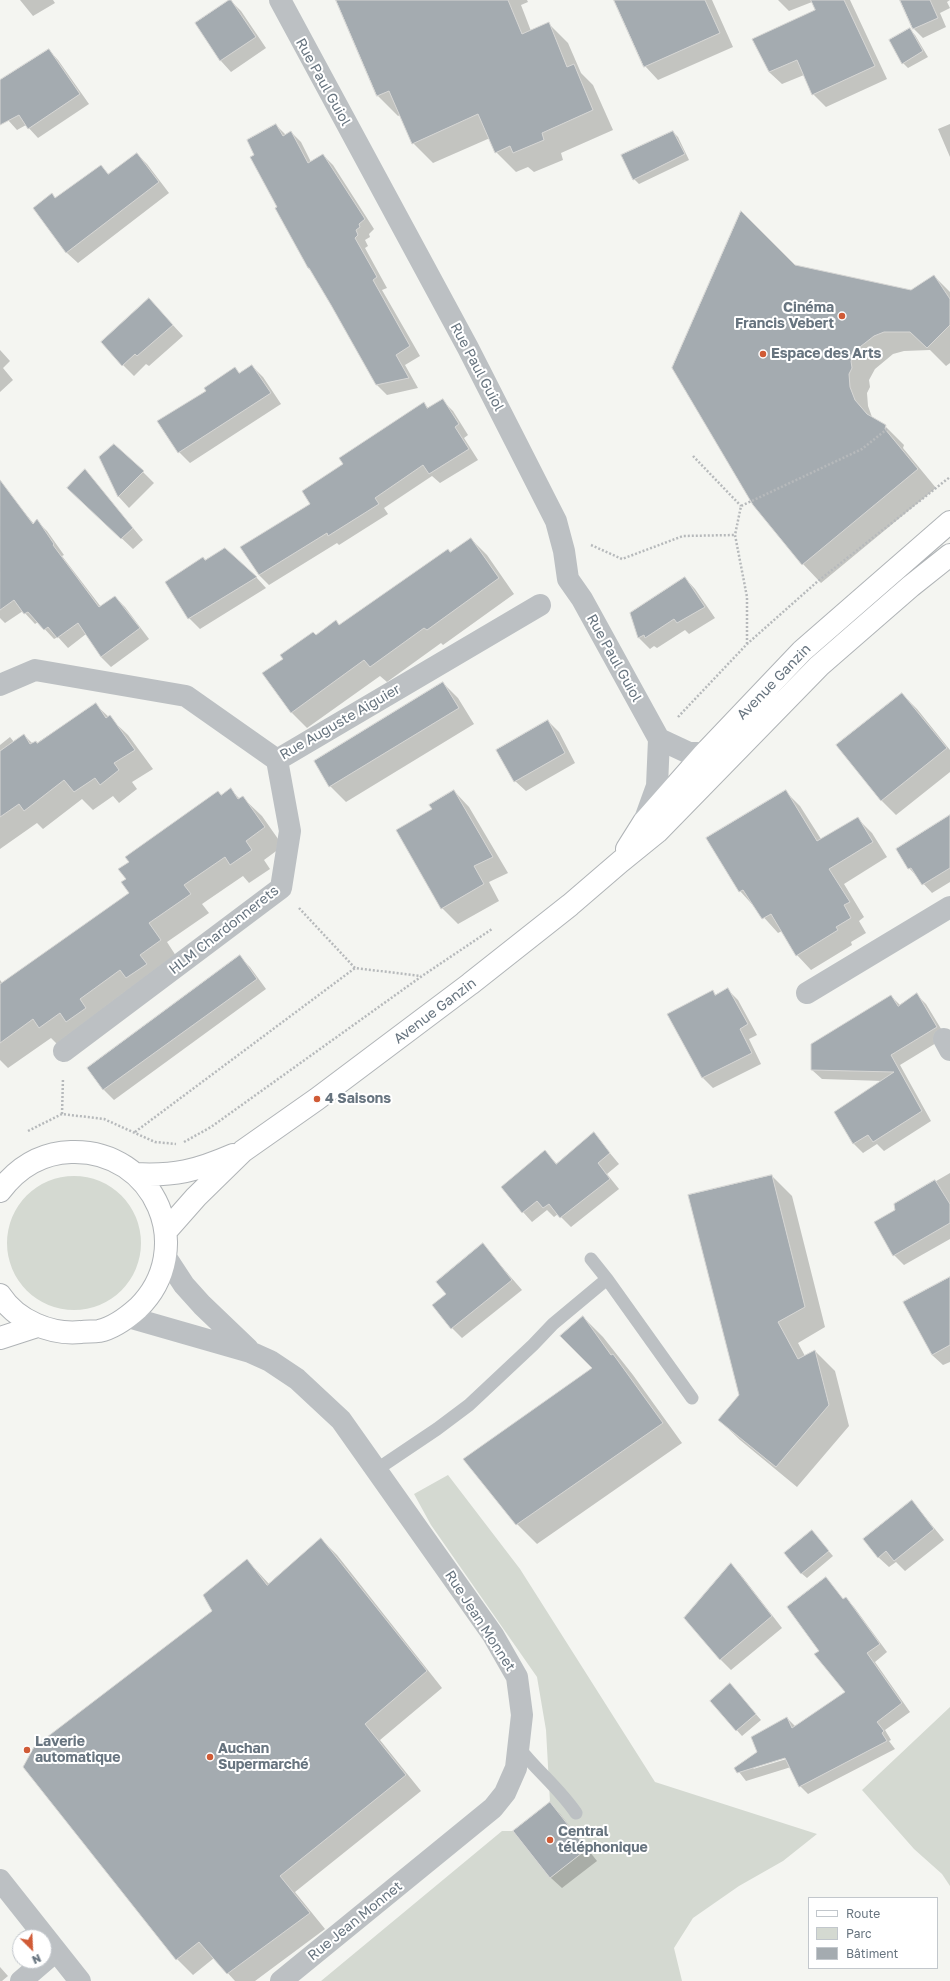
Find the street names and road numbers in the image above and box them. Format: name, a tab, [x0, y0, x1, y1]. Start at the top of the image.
street label: Rue Paul Guiol	[292, 35, 354, 129]
street label: Rue Paul Guiol	[447, 320, 507, 414]
street label: Rue Paul Guiol	[583, 611, 645, 705]
street label: Avenue Ganzin	[734, 641, 814, 723]
street label: Rue Auguste Aiguier	[277, 681, 403, 763]
street label: HLM Chardonnerets	[166, 882, 282, 978]
street label: Avenue Ganzin	[390, 975, 480, 1047]
street label: Rue Jean Monnet	[441, 1568, 519, 1674]
street label: Rue Jean Monnet	[304, 1878, 406, 1964]

